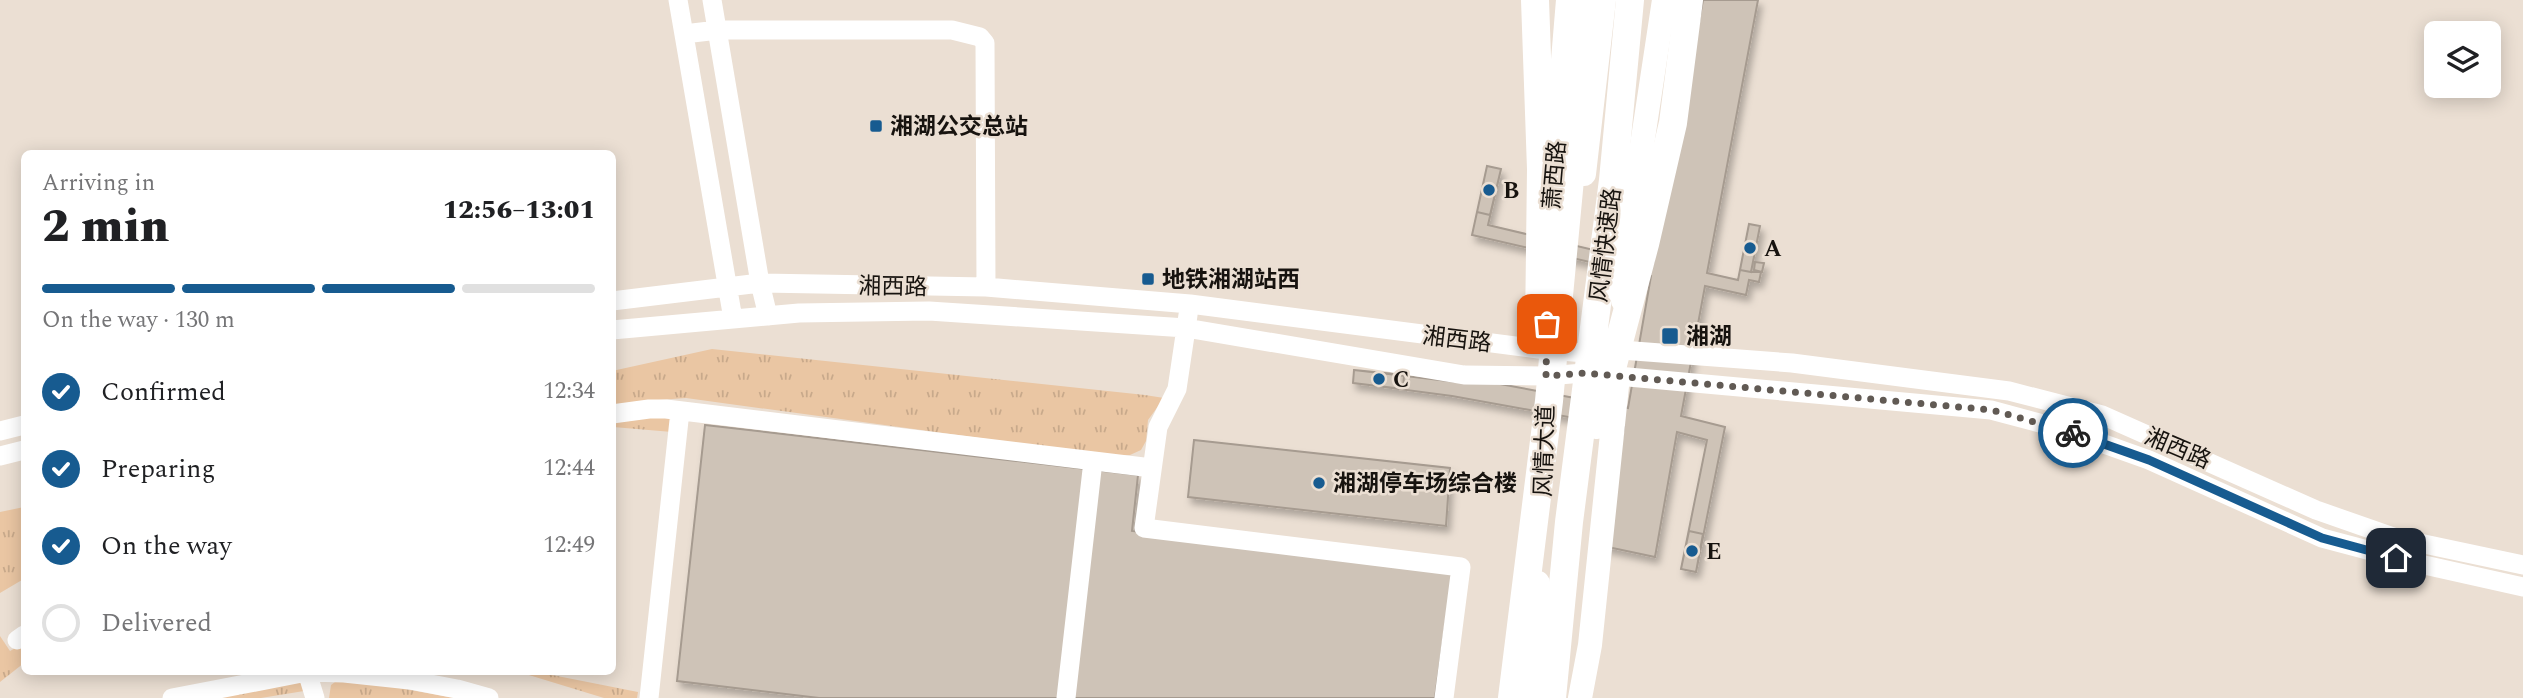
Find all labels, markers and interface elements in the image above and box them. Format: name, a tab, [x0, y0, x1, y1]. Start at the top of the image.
map controls	[2424, 21, 2501, 98]
button: layers	[2424, 21, 2501, 98]
place label: 湘湖公交总站	[890, 110, 1028, 145]
marker: 湘湖公交总站	[868, 118, 884, 134]
street label: 萧西路	[1535, 139, 1576, 211]
text: Arriving in	[42, 166, 155, 201]
place label: B	[1503, 174, 1519, 209]
marker: B	[1481, 182, 1497, 198]
street label: 风情快速路	[1582, 186, 1631, 304]
text: 12:56–13:01	[443, 190, 595, 230]
text: 2 min	[42, 192, 169, 262]
place label: A	[1764, 232, 1782, 267]
marker: A	[1742, 240, 1758, 256]
place label: 地铁湘湖站西	[1162, 263, 1300, 298]
street label: 湘西路	[858, 269, 928, 306]
marker: 地铁湘湖站西	[1140, 271, 1156, 287]
pin	[1517, 294, 1577, 354]
text: On the way · 130 m	[42, 303, 235, 338]
icon: bag	[1528, 305, 1566, 343]
street label: 湘西路	[1420, 319, 1493, 362]
place label: 湘湖	[1686, 320, 1732, 355]
marker: 湘湖	[1660, 326, 1680, 346]
place label: C	[1393, 363, 1409, 398]
marker: C	[1371, 371, 1387, 387]
text: Confirmed	[101, 372, 226, 412]
icon: check	[42, 373, 80, 411]
text: 12:34	[543, 374, 595, 409]
courier	[2038, 398, 2108, 468]
street label: 风情大道	[1526, 404, 1565, 498]
icon: bike	[2054, 414, 2092, 452]
street label: 湘西路	[2139, 420, 2216, 479]
text: Preparing	[101, 449, 215, 489]
icon: check	[42, 450, 80, 488]
text: 12:44	[543, 451, 595, 486]
place label: 湘湖停车场综合楼	[1333, 467, 1517, 502]
marker: 湘湖停车场综合楼	[1311, 475, 1327, 491]
text: On the way	[101, 526, 232, 566]
icon: check	[42, 527, 80, 565]
text: 12:49	[543, 528, 595, 563]
pin	[2366, 528, 2426, 588]
place label: E	[1706, 535, 1722, 570]
icon: home	[2377, 539, 2415, 577]
marker: E	[1684, 543, 1700, 559]
text: Delivered	[101, 603, 212, 643]

